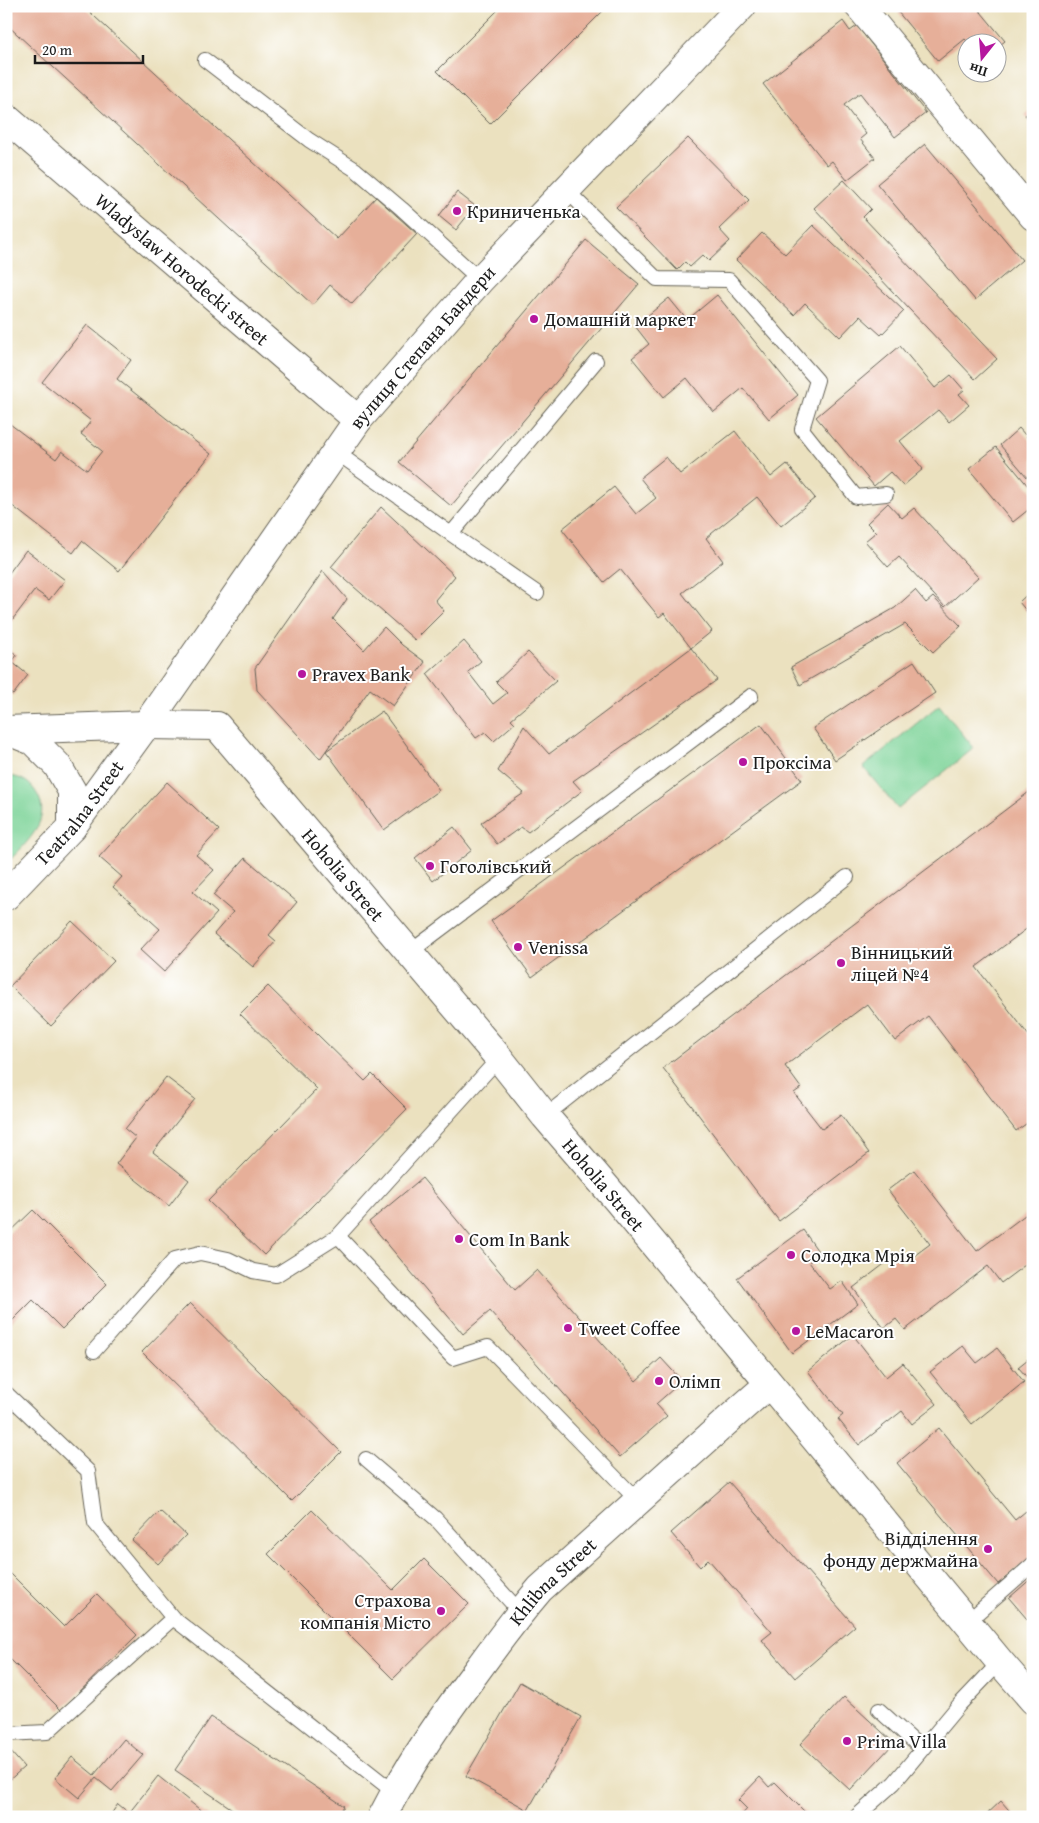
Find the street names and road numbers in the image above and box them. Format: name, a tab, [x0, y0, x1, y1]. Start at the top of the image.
street label: Wladyslaw Horodecki street	[89, 186, 276, 352]
street label: вулиця Степана Бандери	[342, 259, 501, 434]
street label: Teatralna Street	[28, 754, 130, 872]
street label: Hoholia Street	[295, 822, 391, 928]
street label: Hoholia Street	[556, 1132, 652, 1238]
street label: Khlibna Street	[502, 1531, 603, 1631]

